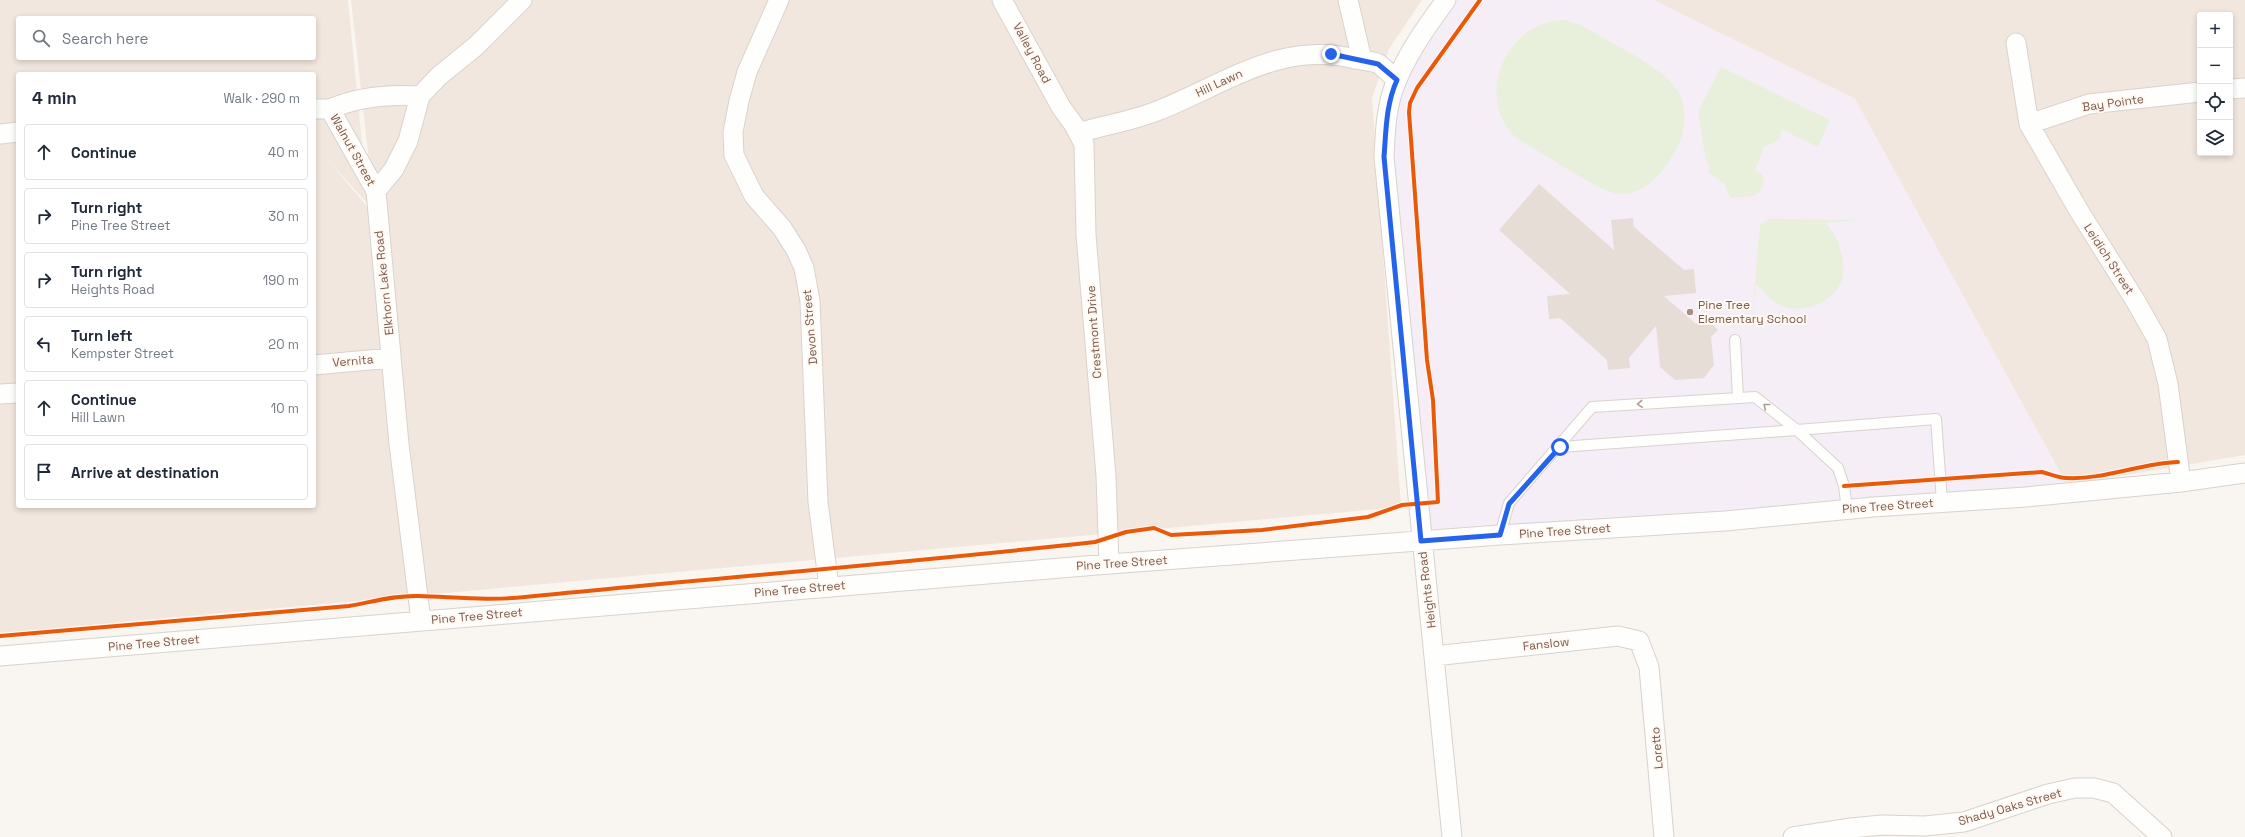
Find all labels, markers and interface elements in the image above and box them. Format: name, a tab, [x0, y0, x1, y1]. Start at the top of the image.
map controls	[2197, 12, 2233, 156]
button: +	[2197, 12, 2233, 48]
search box	[16, 16, 316, 60]
street label: Valley Road	[1009, 20, 1055, 86]
icon: search	[30, 27, 52, 49]
text: Search here	[62, 29, 148, 48]
route end	[1322, 45, 1340, 63]
button: −	[2197, 48, 2233, 84]
street label: Hill Lawn	[1193, 65, 1245, 101]
button: locate	[2197, 84, 2233, 120]
text: 4 min	[32, 87, 77, 109]
text: Walk · 290 m	[223, 90, 300, 107]
street label: Bay Pointe	[2081, 91, 2145, 115]
street label: Walnut Street	[327, 111, 379, 189]
button: layers	[2197, 120, 2233, 156]
icon: ahead	[33, 141, 55, 163]
text: Continue	[71, 143, 137, 162]
text: 40 m	[268, 144, 299, 161]
text: Turn right	[71, 198, 142, 217]
icon: right	[33, 205, 55, 227]
text: 30 m	[268, 208, 299, 225]
text: Pine Tree Street	[71, 217, 170, 234]
street label: Leidich Street	[2080, 220, 2138, 298]
street label: Elkhorn Lake Road	[371, 230, 397, 336]
text: Turn right	[71, 262, 142, 281]
icon: right	[33, 269, 55, 291]
text: 190 m	[263, 272, 299, 289]
text: Heights Road	[71, 281, 155, 298]
street label: Crestmont Drive	[1083, 285, 1105, 379]
street label: Devon Street	[799, 289, 821, 365]
place label: Pine Tree Elementary School	[1698, 297, 1806, 327]
marker: Pine Tree Elementary School	[1685, 307, 1695, 317]
text: Turn left	[71, 326, 133, 345]
icon: left	[33, 333, 55, 355]
text: 20 m	[268, 336, 299, 353]
text: Kempster Street	[71, 345, 174, 362]
street label: Vernita	[332, 351, 374, 371]
text: Continue	[71, 390, 137, 409]
icon: ahead	[33, 397, 55, 419]
text: 10 m	[271, 400, 299, 417]
one-way arrow	[1637, 400, 1643, 409]
one-way arrow	[1764, 404, 1771, 411]
text: Hill Lawn	[71, 409, 125, 426]
route start	[1551, 438, 1569, 456]
icon: arrive	[33, 461, 55, 483]
text: Arrive at destination	[71, 463, 219, 482]
street label: Pine Tree Street	[1842, 495, 1934, 517]
street label: Pine Tree Street	[1519, 520, 1611, 542]
street label: Heights Road	[1414, 551, 1440, 629]
street label: Pine Tree Street	[1076, 552, 1168, 574]
street label: Pine Tree Street	[754, 577, 846, 601]
street label: Pine Tree Street	[431, 604, 523, 628]
street label: Pine Tree Street	[108, 631, 200, 655]
street label: Fanslow	[1522, 634, 1570, 654]
street label: Loretto	[1647, 726, 1667, 770]
street label: Shady Oaks Street	[1956, 785, 2064, 829]

